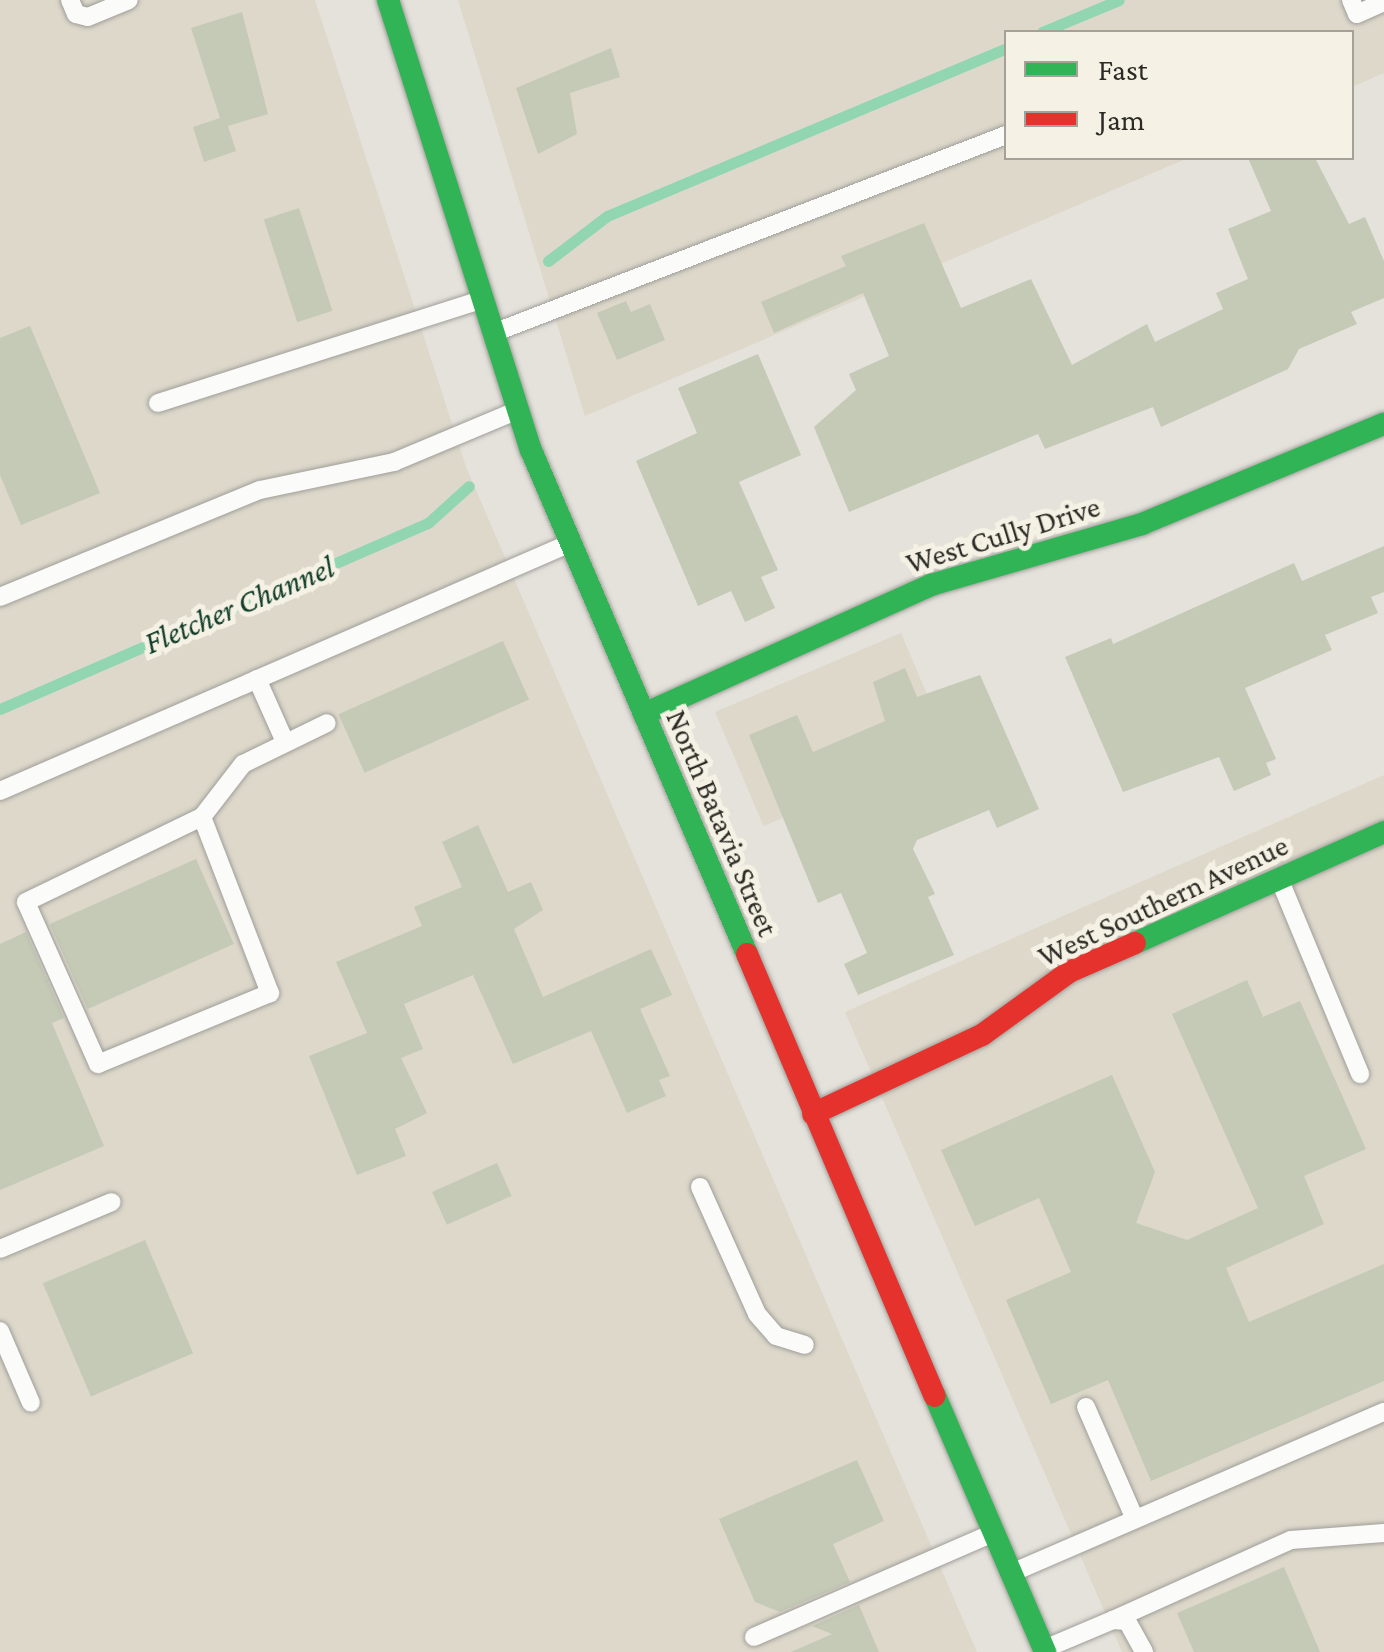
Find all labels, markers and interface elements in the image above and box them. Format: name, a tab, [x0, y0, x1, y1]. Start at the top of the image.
legend	[1004, 30, 1354, 160]
text: Fast	[1098, 53, 1148, 86]
text: Jam	[1098, 103, 1145, 136]
street label: West Cully Drive	[902, 488, 1104, 582]
water label: Fletcher Channel	[138, 548, 340, 662]
street label: North Batavia Street	[658, 705, 786, 941]
street label: West Southern Avenue	[1032, 827, 1294, 975]

